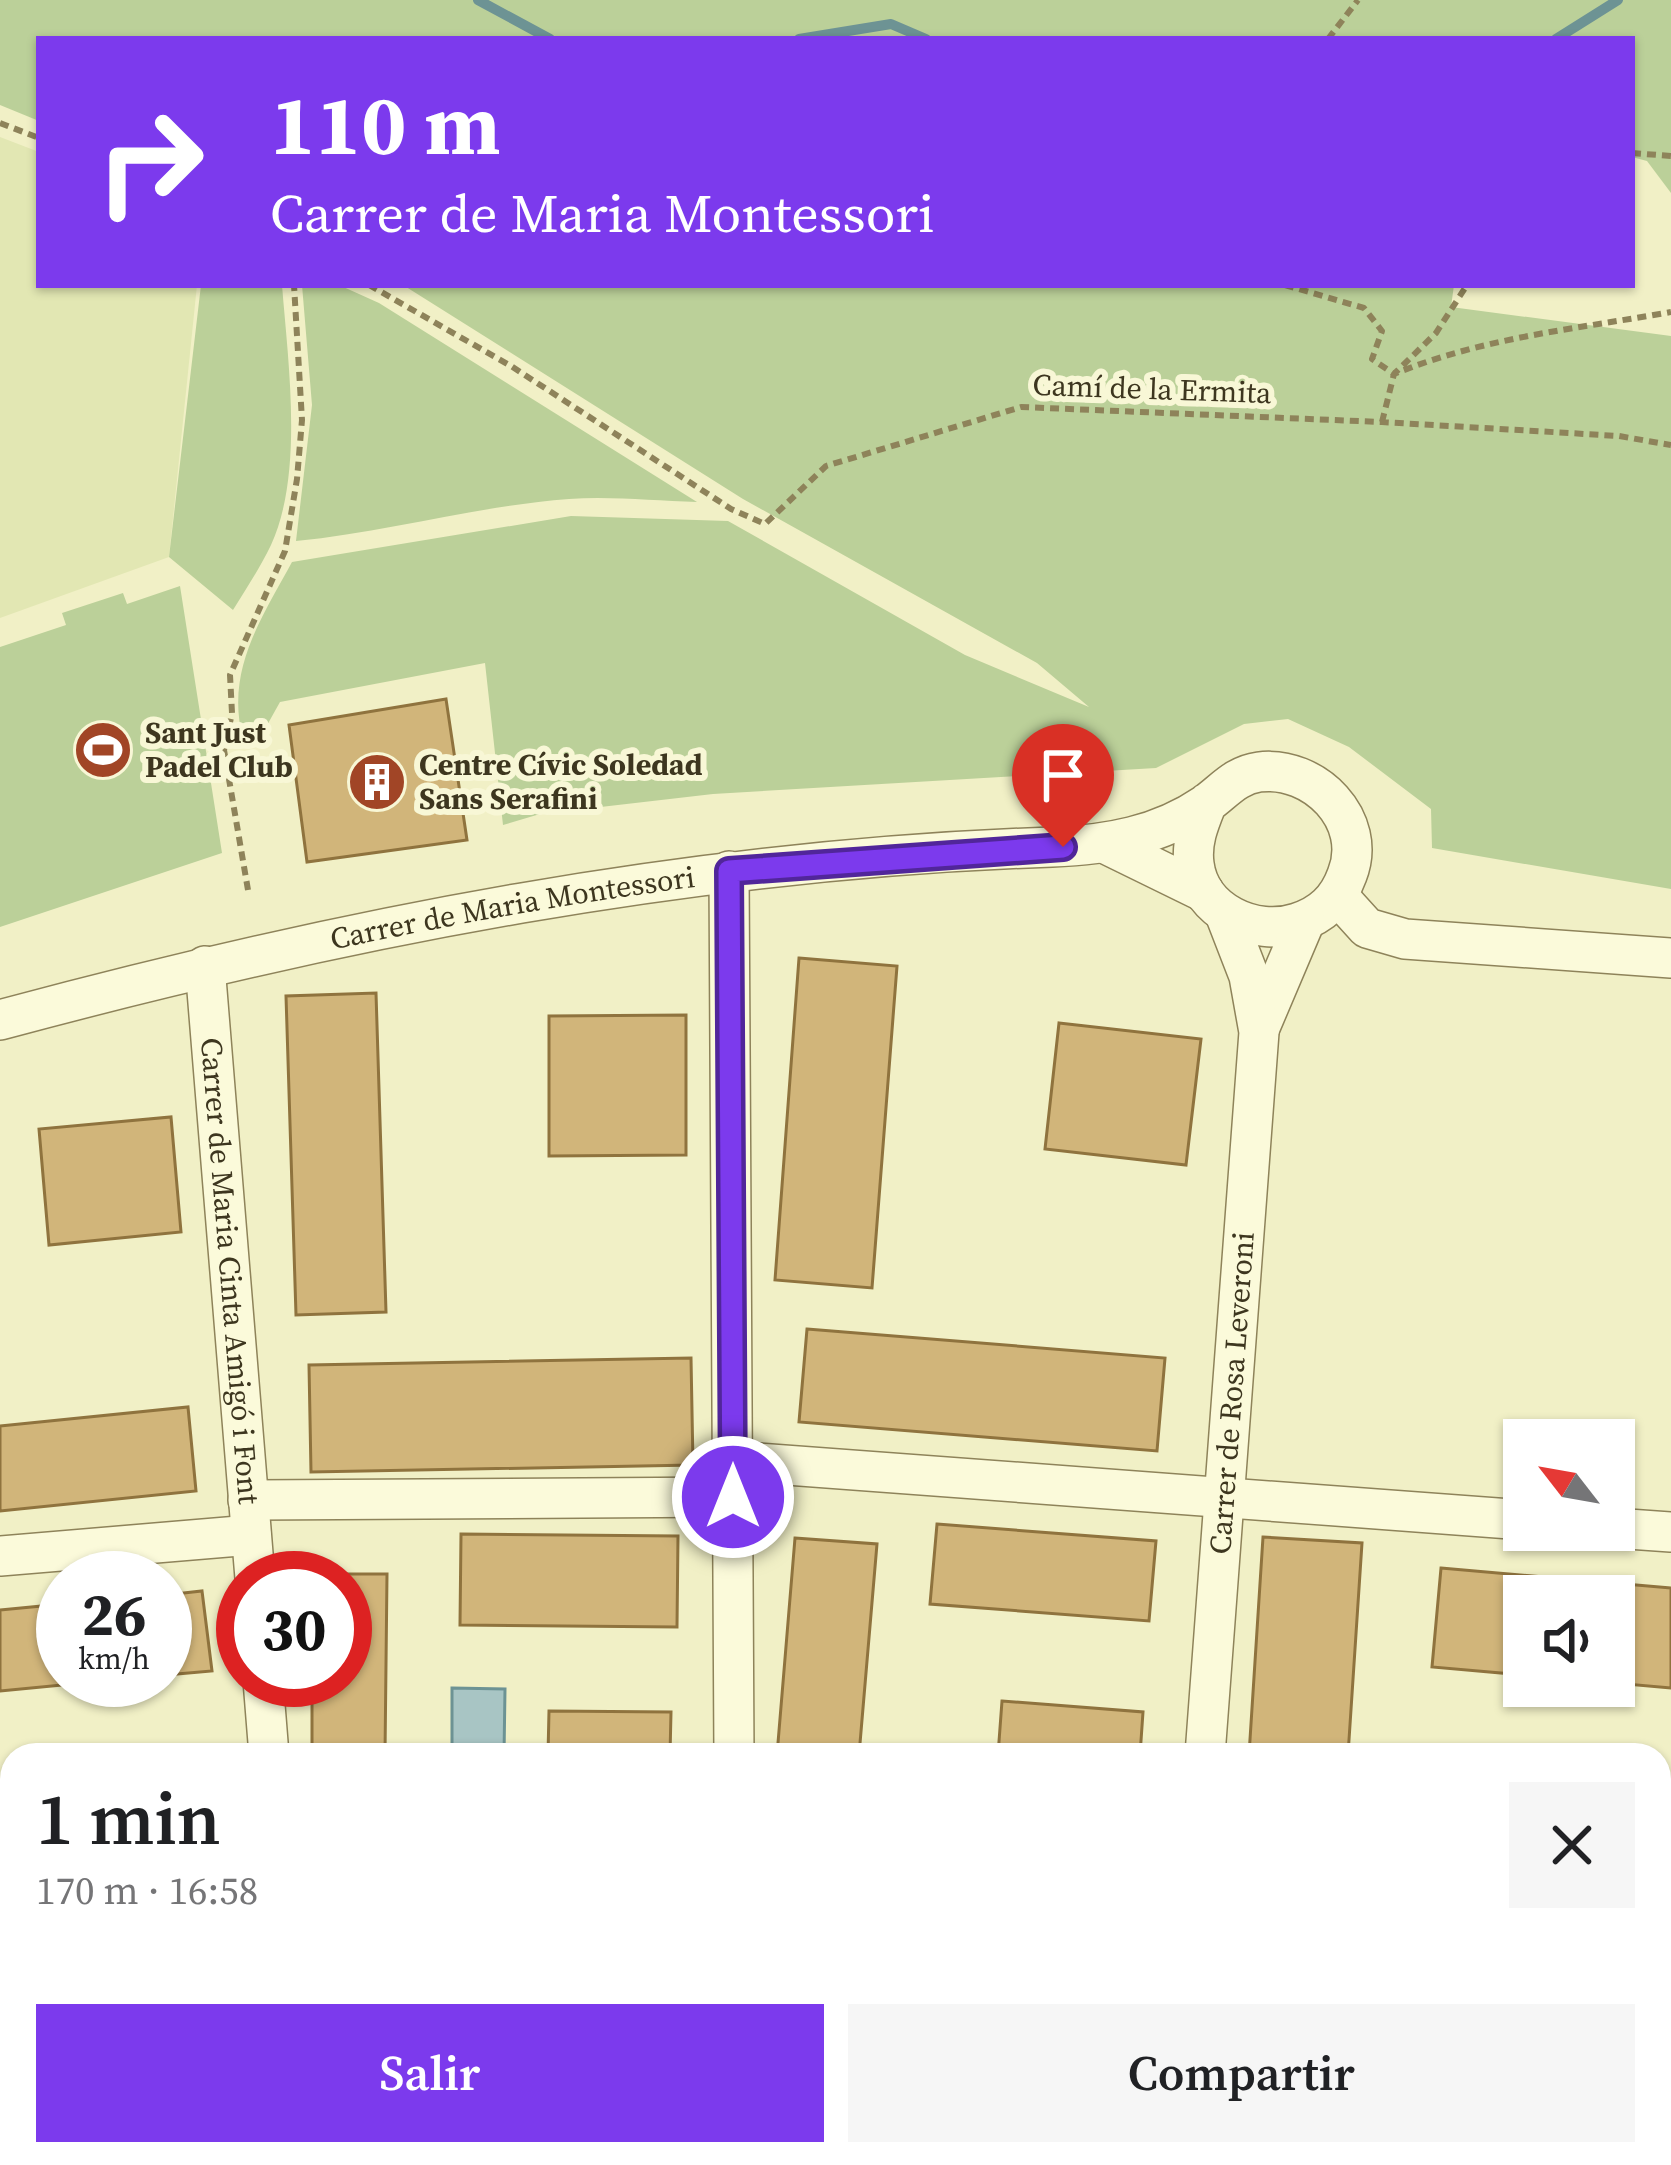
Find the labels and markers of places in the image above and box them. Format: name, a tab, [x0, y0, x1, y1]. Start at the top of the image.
place label: Sant Just Padel Club	[145, 712, 293, 787]
sports icon: Sant Just Padel Club	[72, 719, 134, 781]
pin	[1012, 724, 1114, 847]
place label: Centre Cívic Soledad Sans Serafini	[419, 744, 703, 819]
building icon: Centre Cívic Soledad Sans Serafini	[346, 751, 408, 813]

